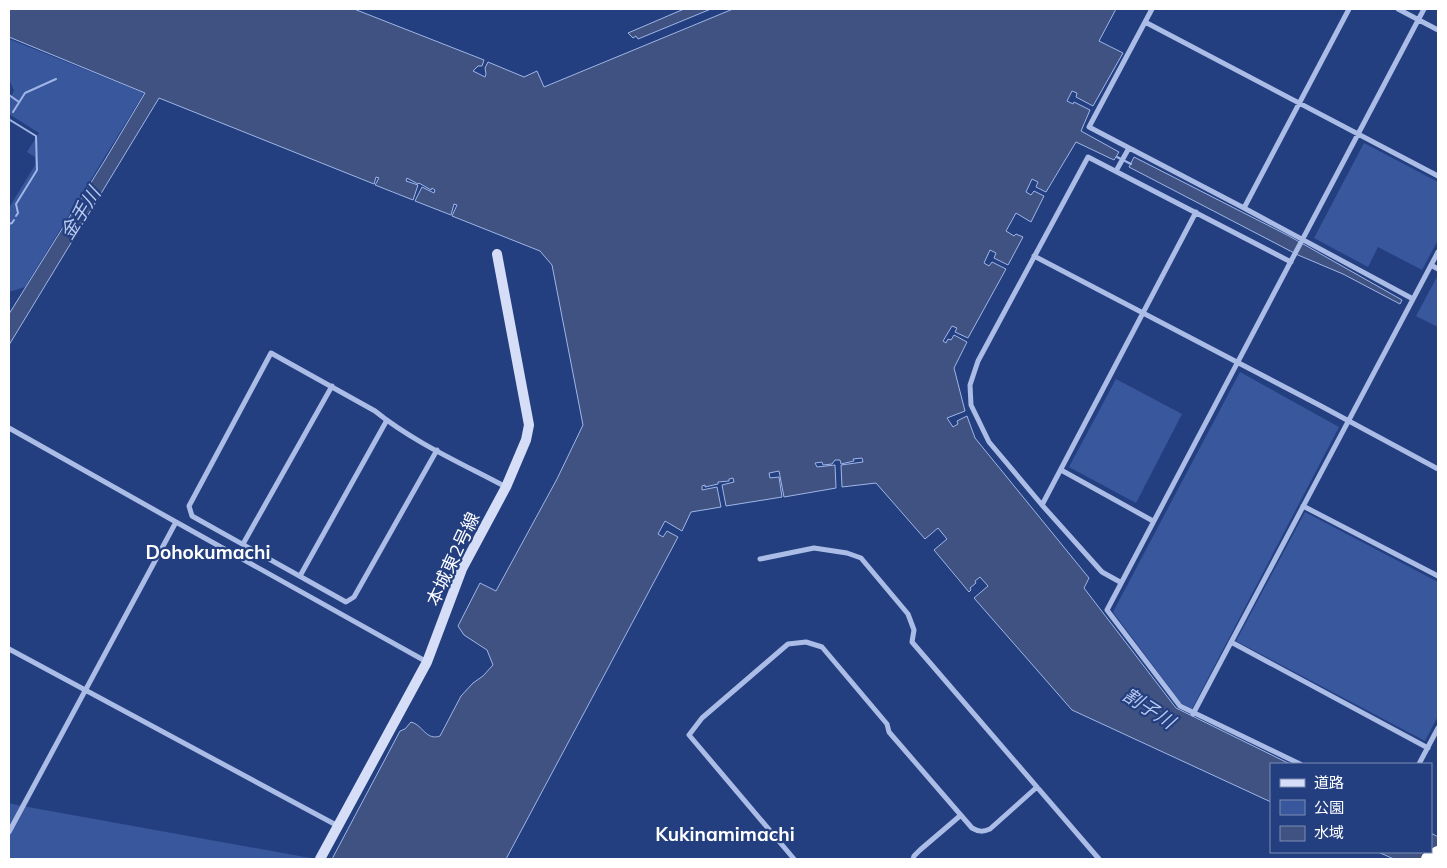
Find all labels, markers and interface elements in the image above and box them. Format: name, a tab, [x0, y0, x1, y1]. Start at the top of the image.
water label: 金手川	[55, 181, 106, 244]
street label: 本城東2号線	[421, 508, 484, 609]
district label: Dohokumachi	[145, 540, 271, 564]
water label: 割子川	[1119, 682, 1181, 735]
legend	[1270, 763, 1432, 853]
text: 道路	[1314, 773, 1344, 792]
text: 公園	[1314, 798, 1344, 817]
district label: Kukinamimachi	[655, 822, 795, 846]
text: 水域	[1314, 823, 1344, 842]

